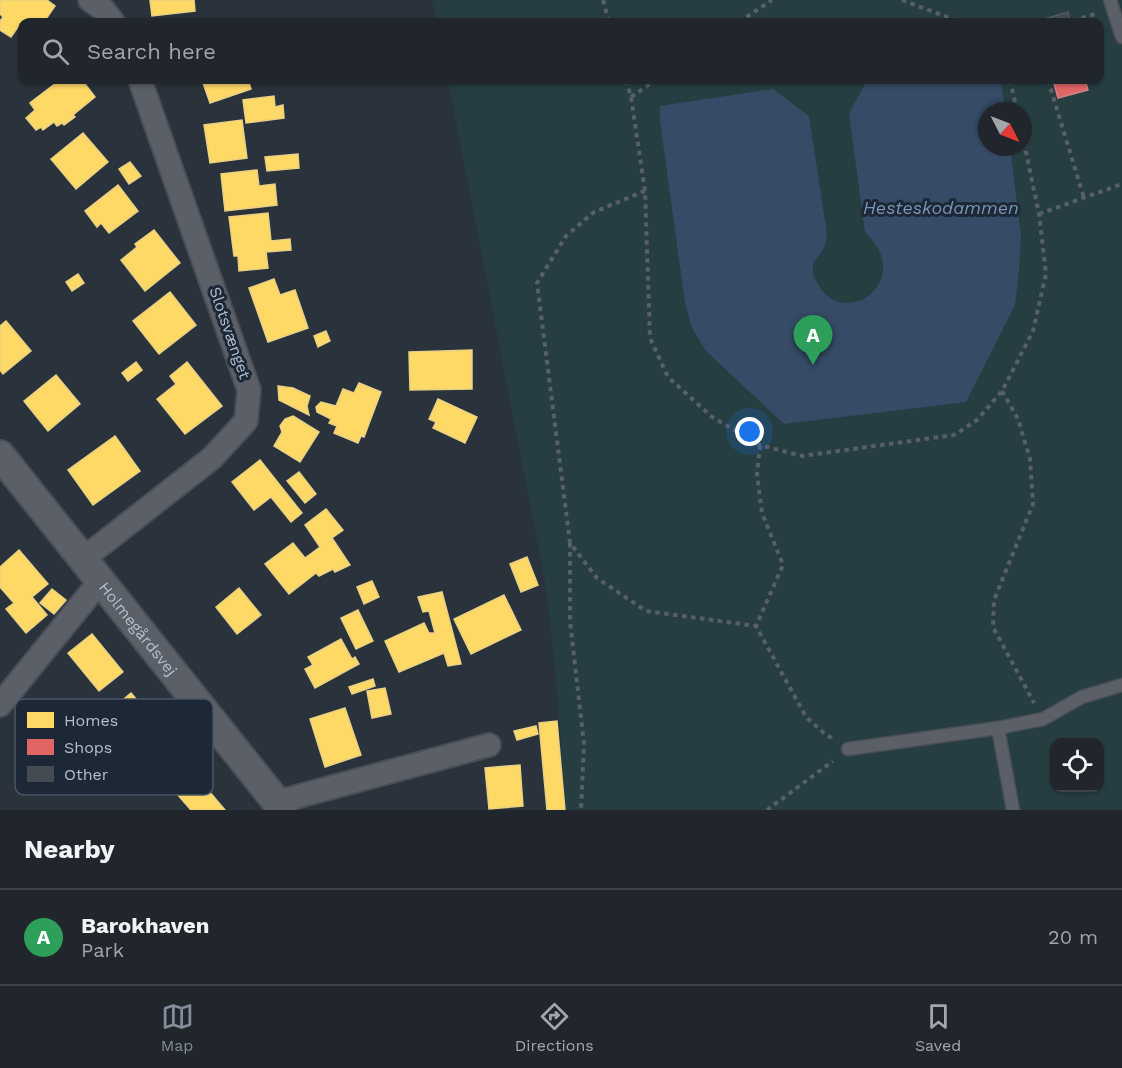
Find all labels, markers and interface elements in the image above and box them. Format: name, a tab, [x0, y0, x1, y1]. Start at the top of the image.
search box	[18, 18, 1104, 84]
icon: search	[39, 35, 72, 68]
text: Search here	[87, 39, 216, 64]
north arrow	[978, 102, 1032, 156]
water label: Hesteskodammen	[863, 197, 1019, 218]
street label: Slotsvænget	[205, 284, 255, 382]
pin: A	[794, 316, 832, 365]
your location	[735, 417, 764, 446]
street label: Holmegårdsvej	[95, 578, 182, 679]
legend	[15, 699, 213, 795]
text: Homes	[64, 711, 118, 730]
text: Shops	[64, 738, 112, 757]
map controls	[1050, 738, 1104, 792]
button: locate	[1050, 738, 1104, 792]
text: Other	[64, 765, 109, 784]
text: Nearby	[24, 834, 115, 864]
text: Barokhaven	[81, 913, 209, 938]
text: A	[37, 925, 50, 949]
text: 20 m	[1048, 925, 1098, 949]
text: Park	[81, 938, 124, 962]
tab: Map	[161, 1000, 194, 1055]
tab: Directions	[515, 1000, 594, 1055]
tab: Saved	[915, 1000, 961, 1055]

